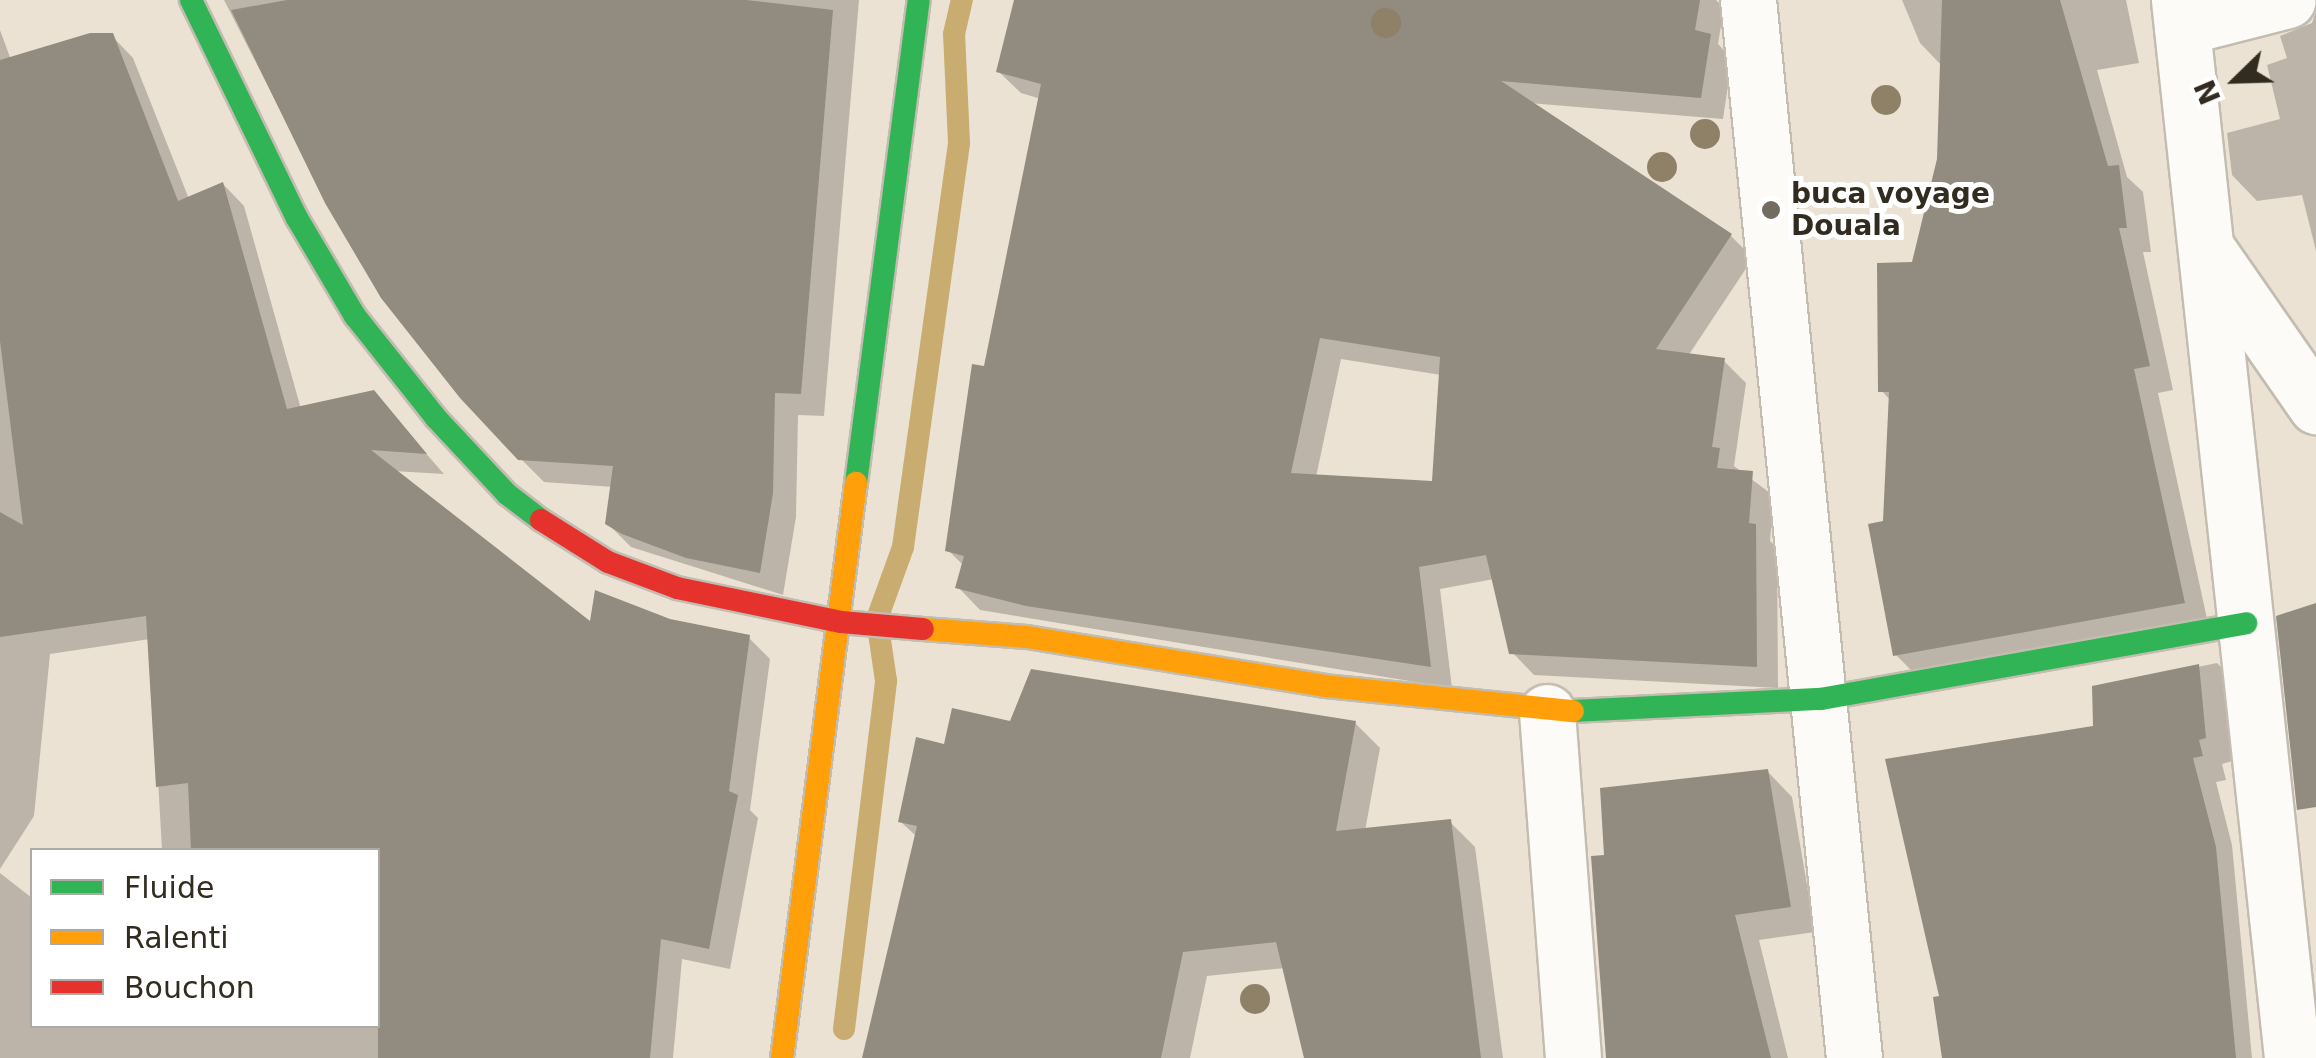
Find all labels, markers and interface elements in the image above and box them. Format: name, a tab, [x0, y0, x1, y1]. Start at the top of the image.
north arrow	[2186, 30, 2286, 130]
text: N	[2188, 75, 2228, 109]
place label: buca voyage Douala	[1791, 177, 1990, 243]
marker: buca voyage Douala	[1760, 199, 1782, 221]
legend	[30, 848, 380, 1028]
text: Fluide	[124, 870, 214, 905]
text: Ralenti	[124, 920, 228, 955]
text: Bouchon	[124, 970, 255, 1005]

